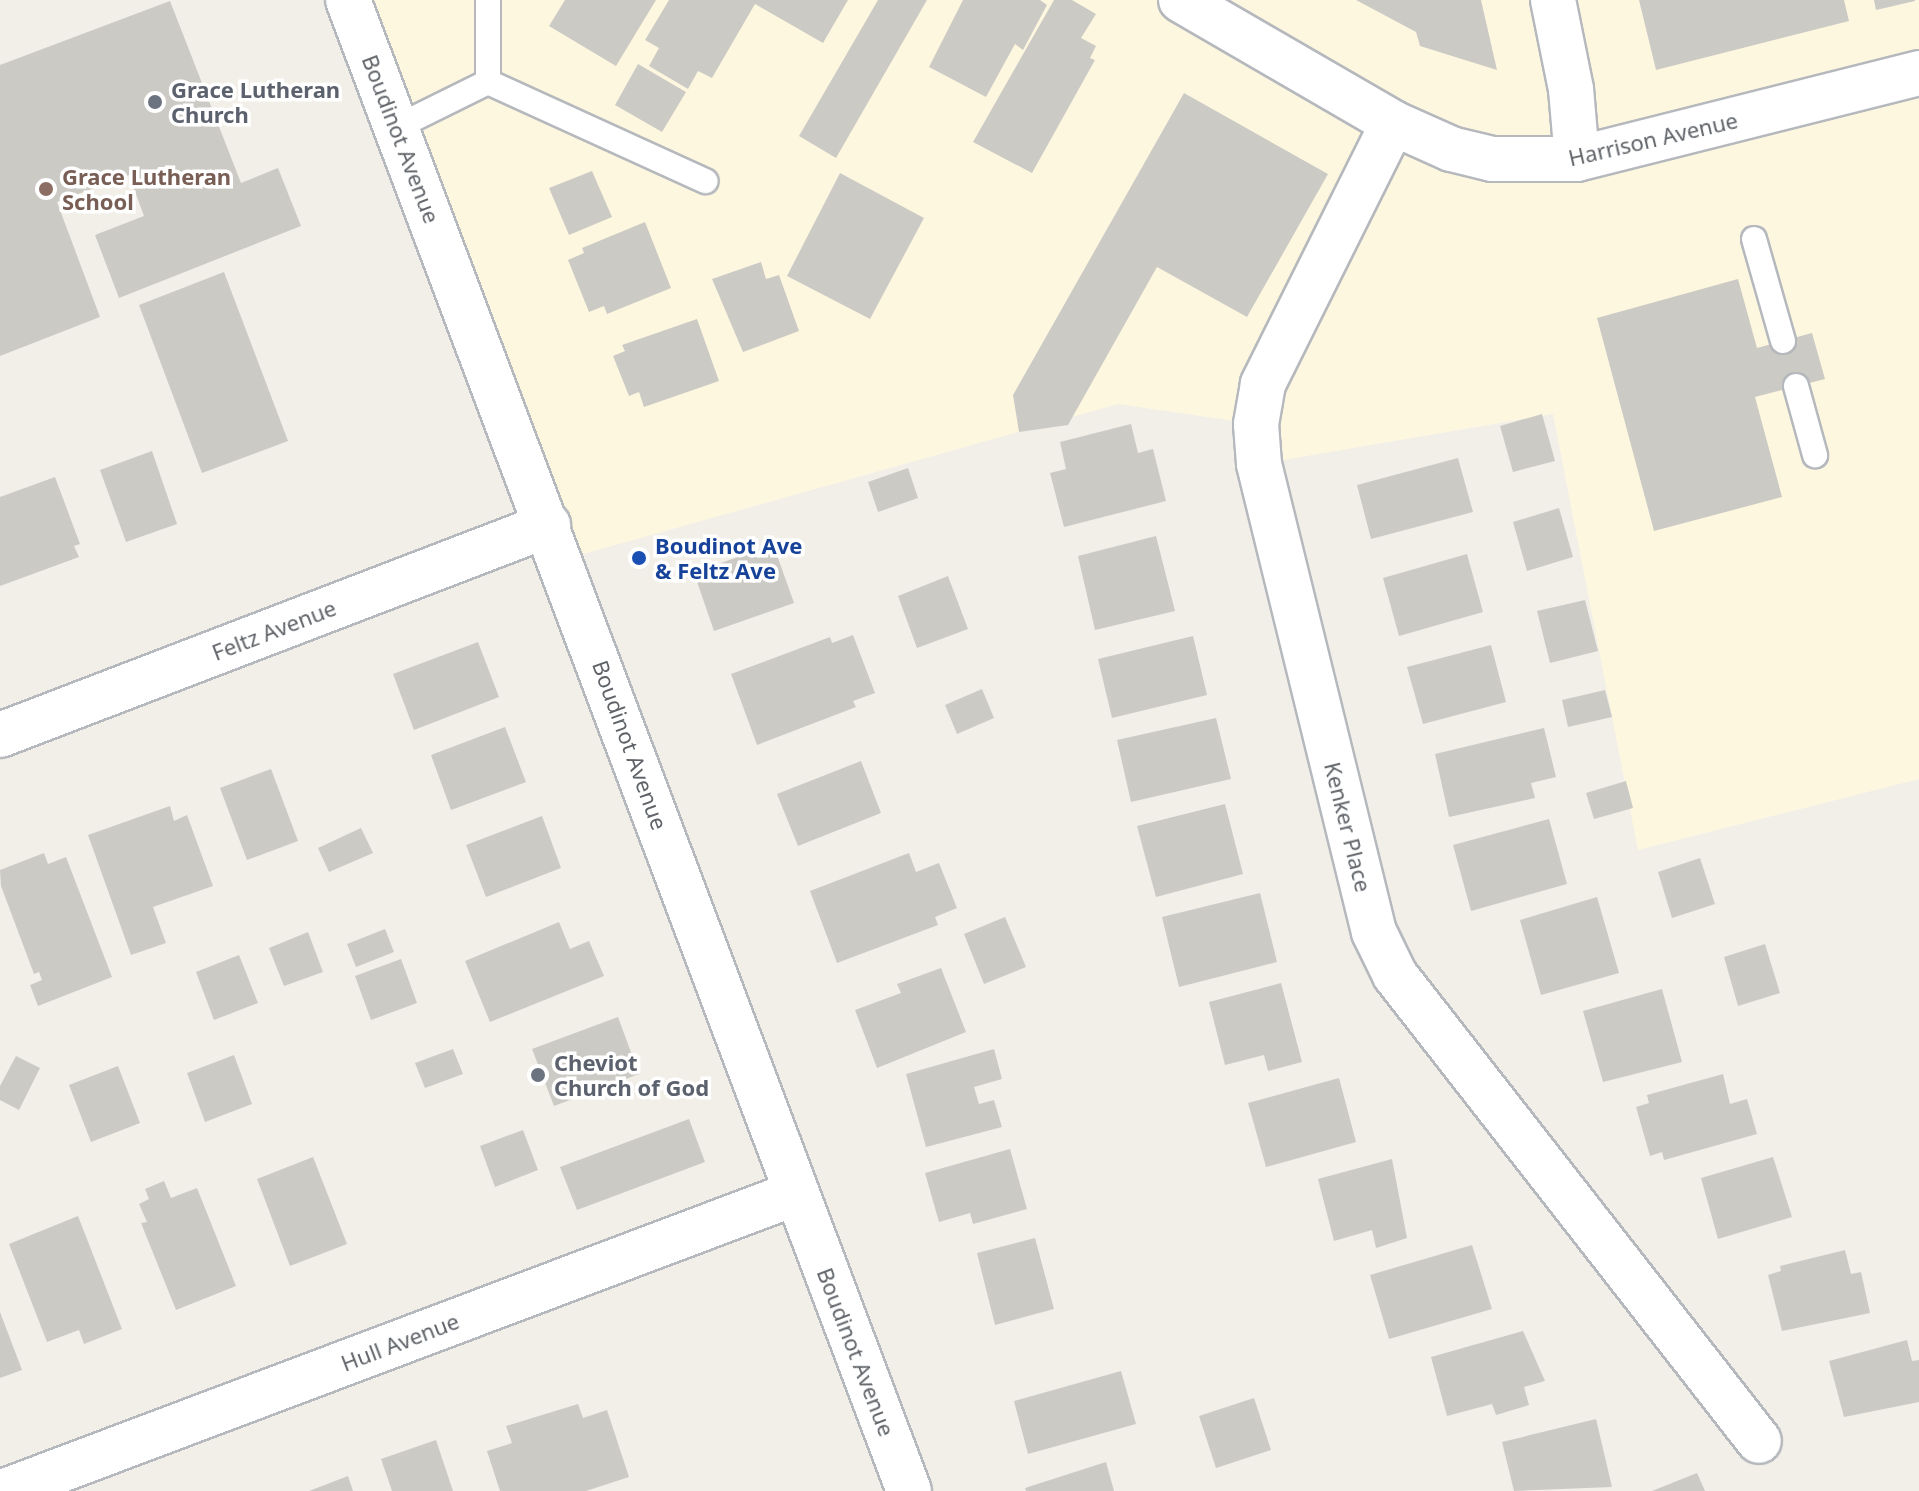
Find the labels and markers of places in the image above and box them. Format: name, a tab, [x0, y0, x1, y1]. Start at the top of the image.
place label: Grace Lutheran Church	[171, 76, 340, 128]
marker: Grace Lutheran Church	[146, 93, 164, 111]
place label: Grace Lutheran School	[62, 163, 231, 214]
marker: Grace Lutheran School	[37, 180, 55, 198]
place label: Boudinot Ave & Feltz Ave	[655, 532, 802, 584]
marker: Boudinot Ave & Feltz Ave	[630, 549, 648, 567]
place label: Cheviot Church of God	[554, 1049, 709, 1100]
marker: Cheviot Church of God	[529, 1066, 547, 1084]

